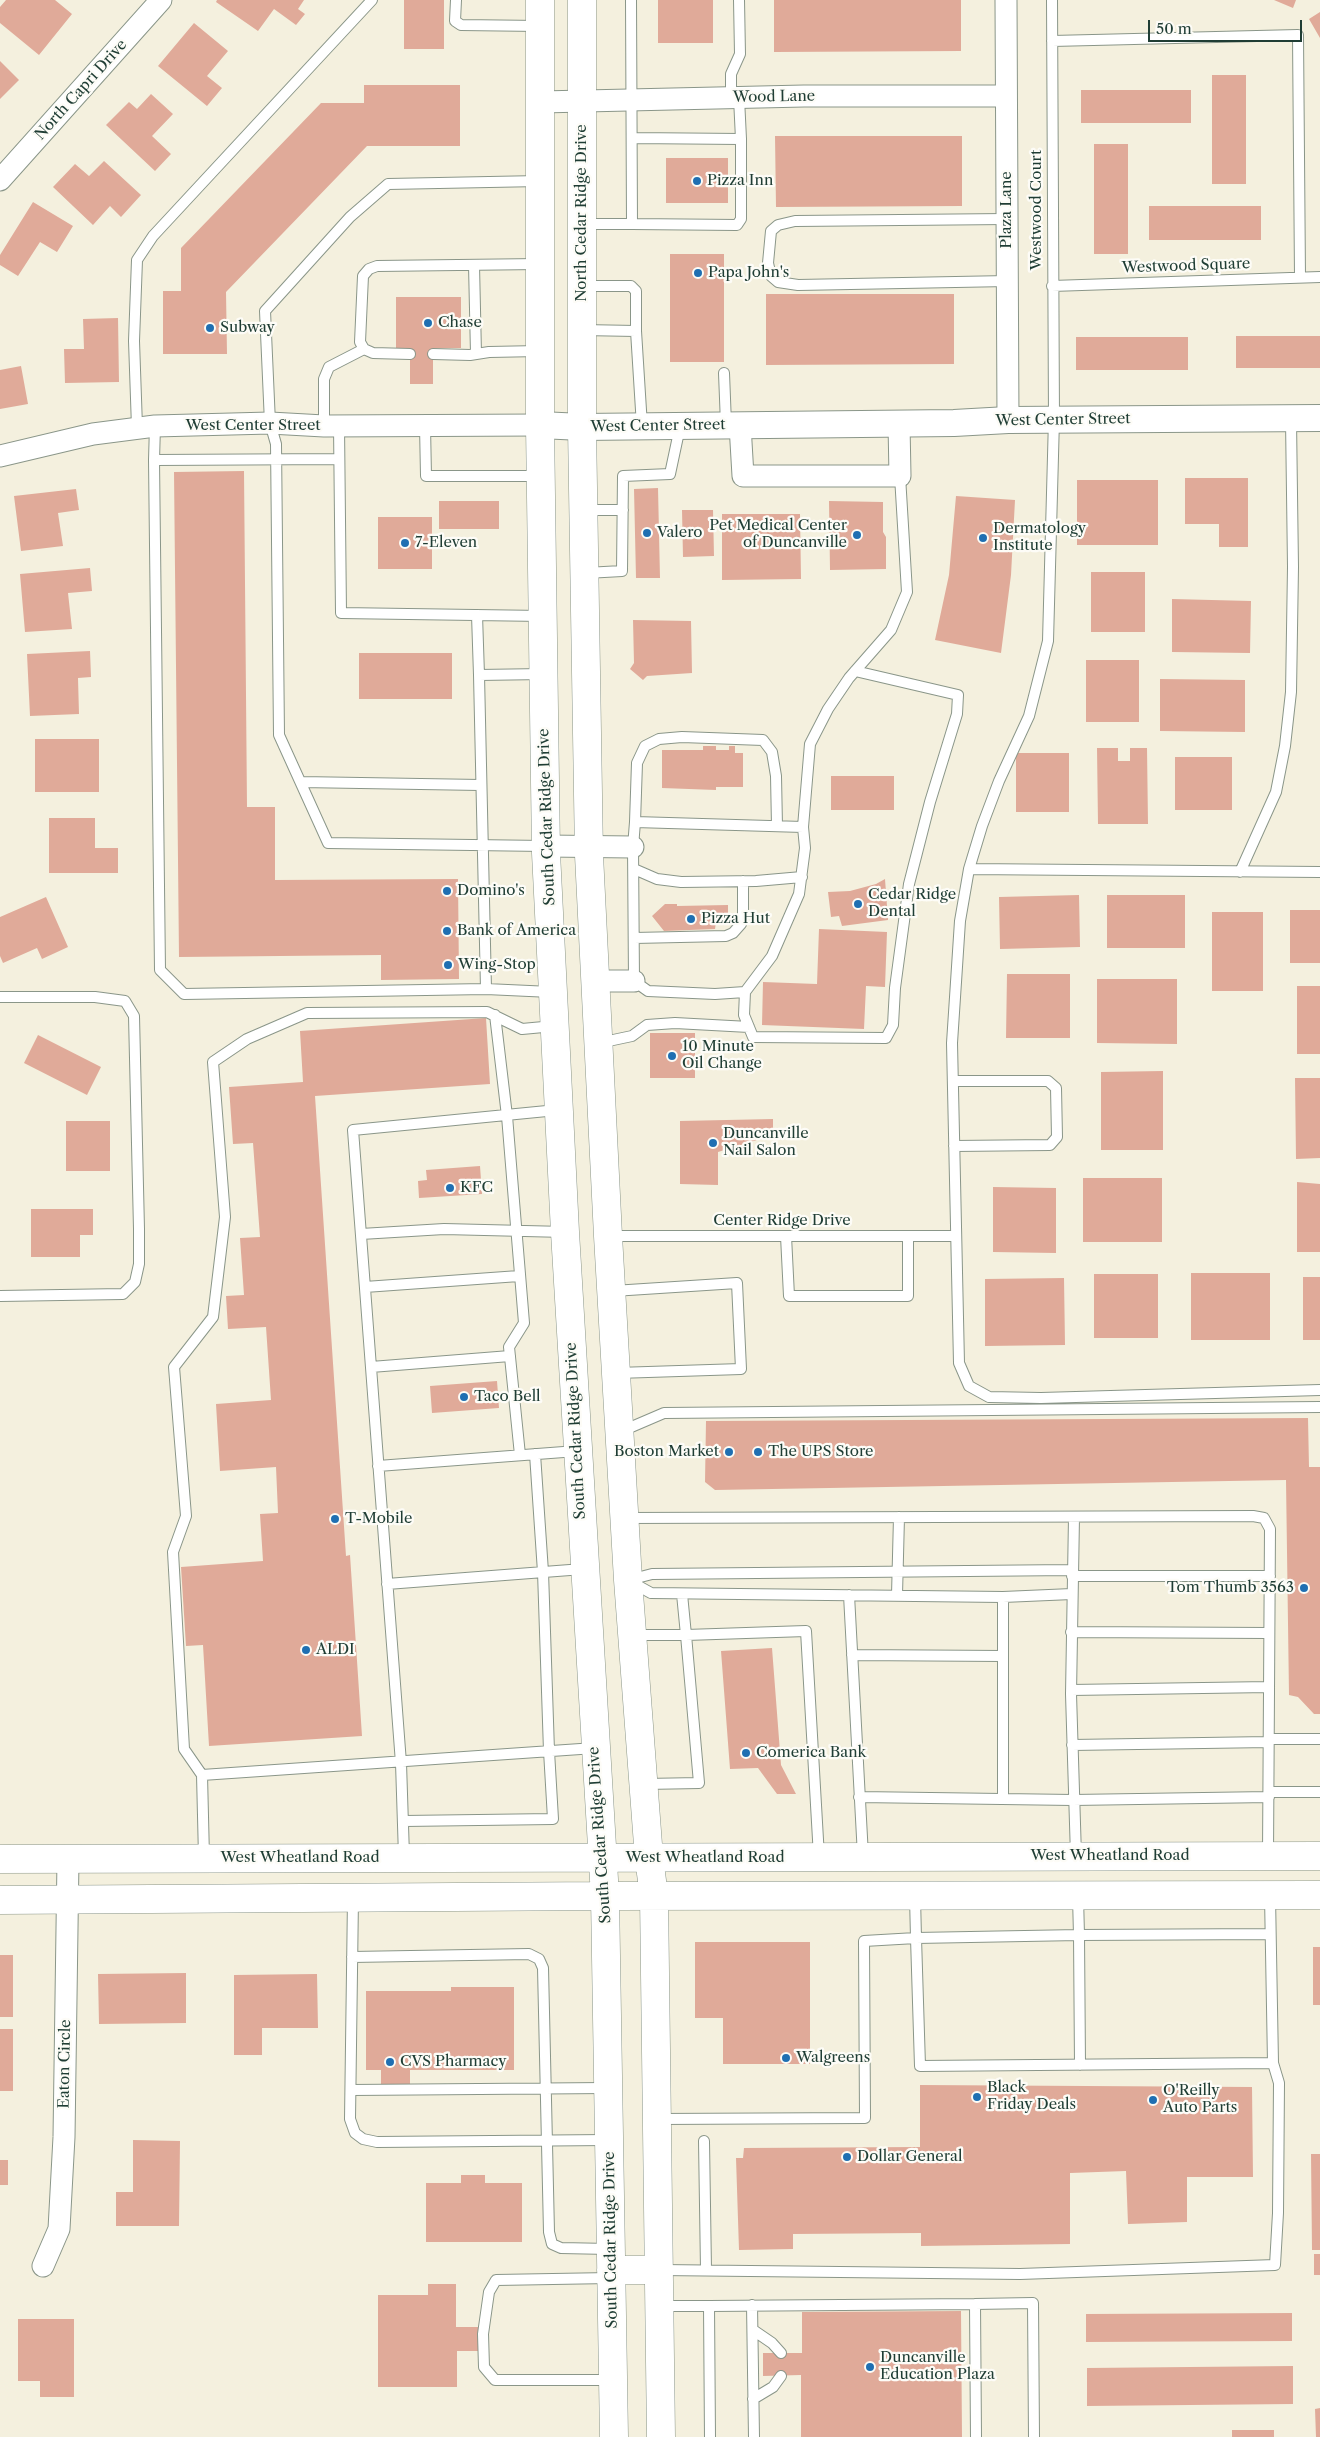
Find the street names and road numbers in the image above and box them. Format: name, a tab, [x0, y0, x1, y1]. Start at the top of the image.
street label: North Capri Drive	[31, 36, 131, 144]
street label: Wood Lane	[733, 87, 815, 107]
street label: North Cedar Ridge Drive	[573, 124, 591, 302]
street label: Westwood Court	[1028, 150, 1046, 270]
street label: Plaza Lane	[998, 171, 1016, 249]
street label: Westwood Square	[1121, 255, 1251, 277]
street label: West Center Street	[995, 410, 1131, 430]
street label: West Center Street	[590, 416, 726, 436]
street label: West Center Street	[185, 417, 321, 435]
street label: South Cedar Ridge Drive	[535, 728, 559, 906]
street label: Center Ridge Drive	[713, 1212, 851, 1230]
street label: South Cedar Ridge Drive	[562, 1342, 590, 1520]
street label: South Cedar Ridge Drive	[585, 1746, 615, 1924]
street label: West Wheatland Road	[1030, 1847, 1190, 1865]
street label: West Wheatland Road	[220, 1849, 380, 1867]
street label: West Wheatland Road	[625, 1849, 785, 1867]
street label: Eaton Circle	[55, 2019, 75, 2109]
street label: South Cedar Ridge Drive	[600, 2151, 622, 2329]

